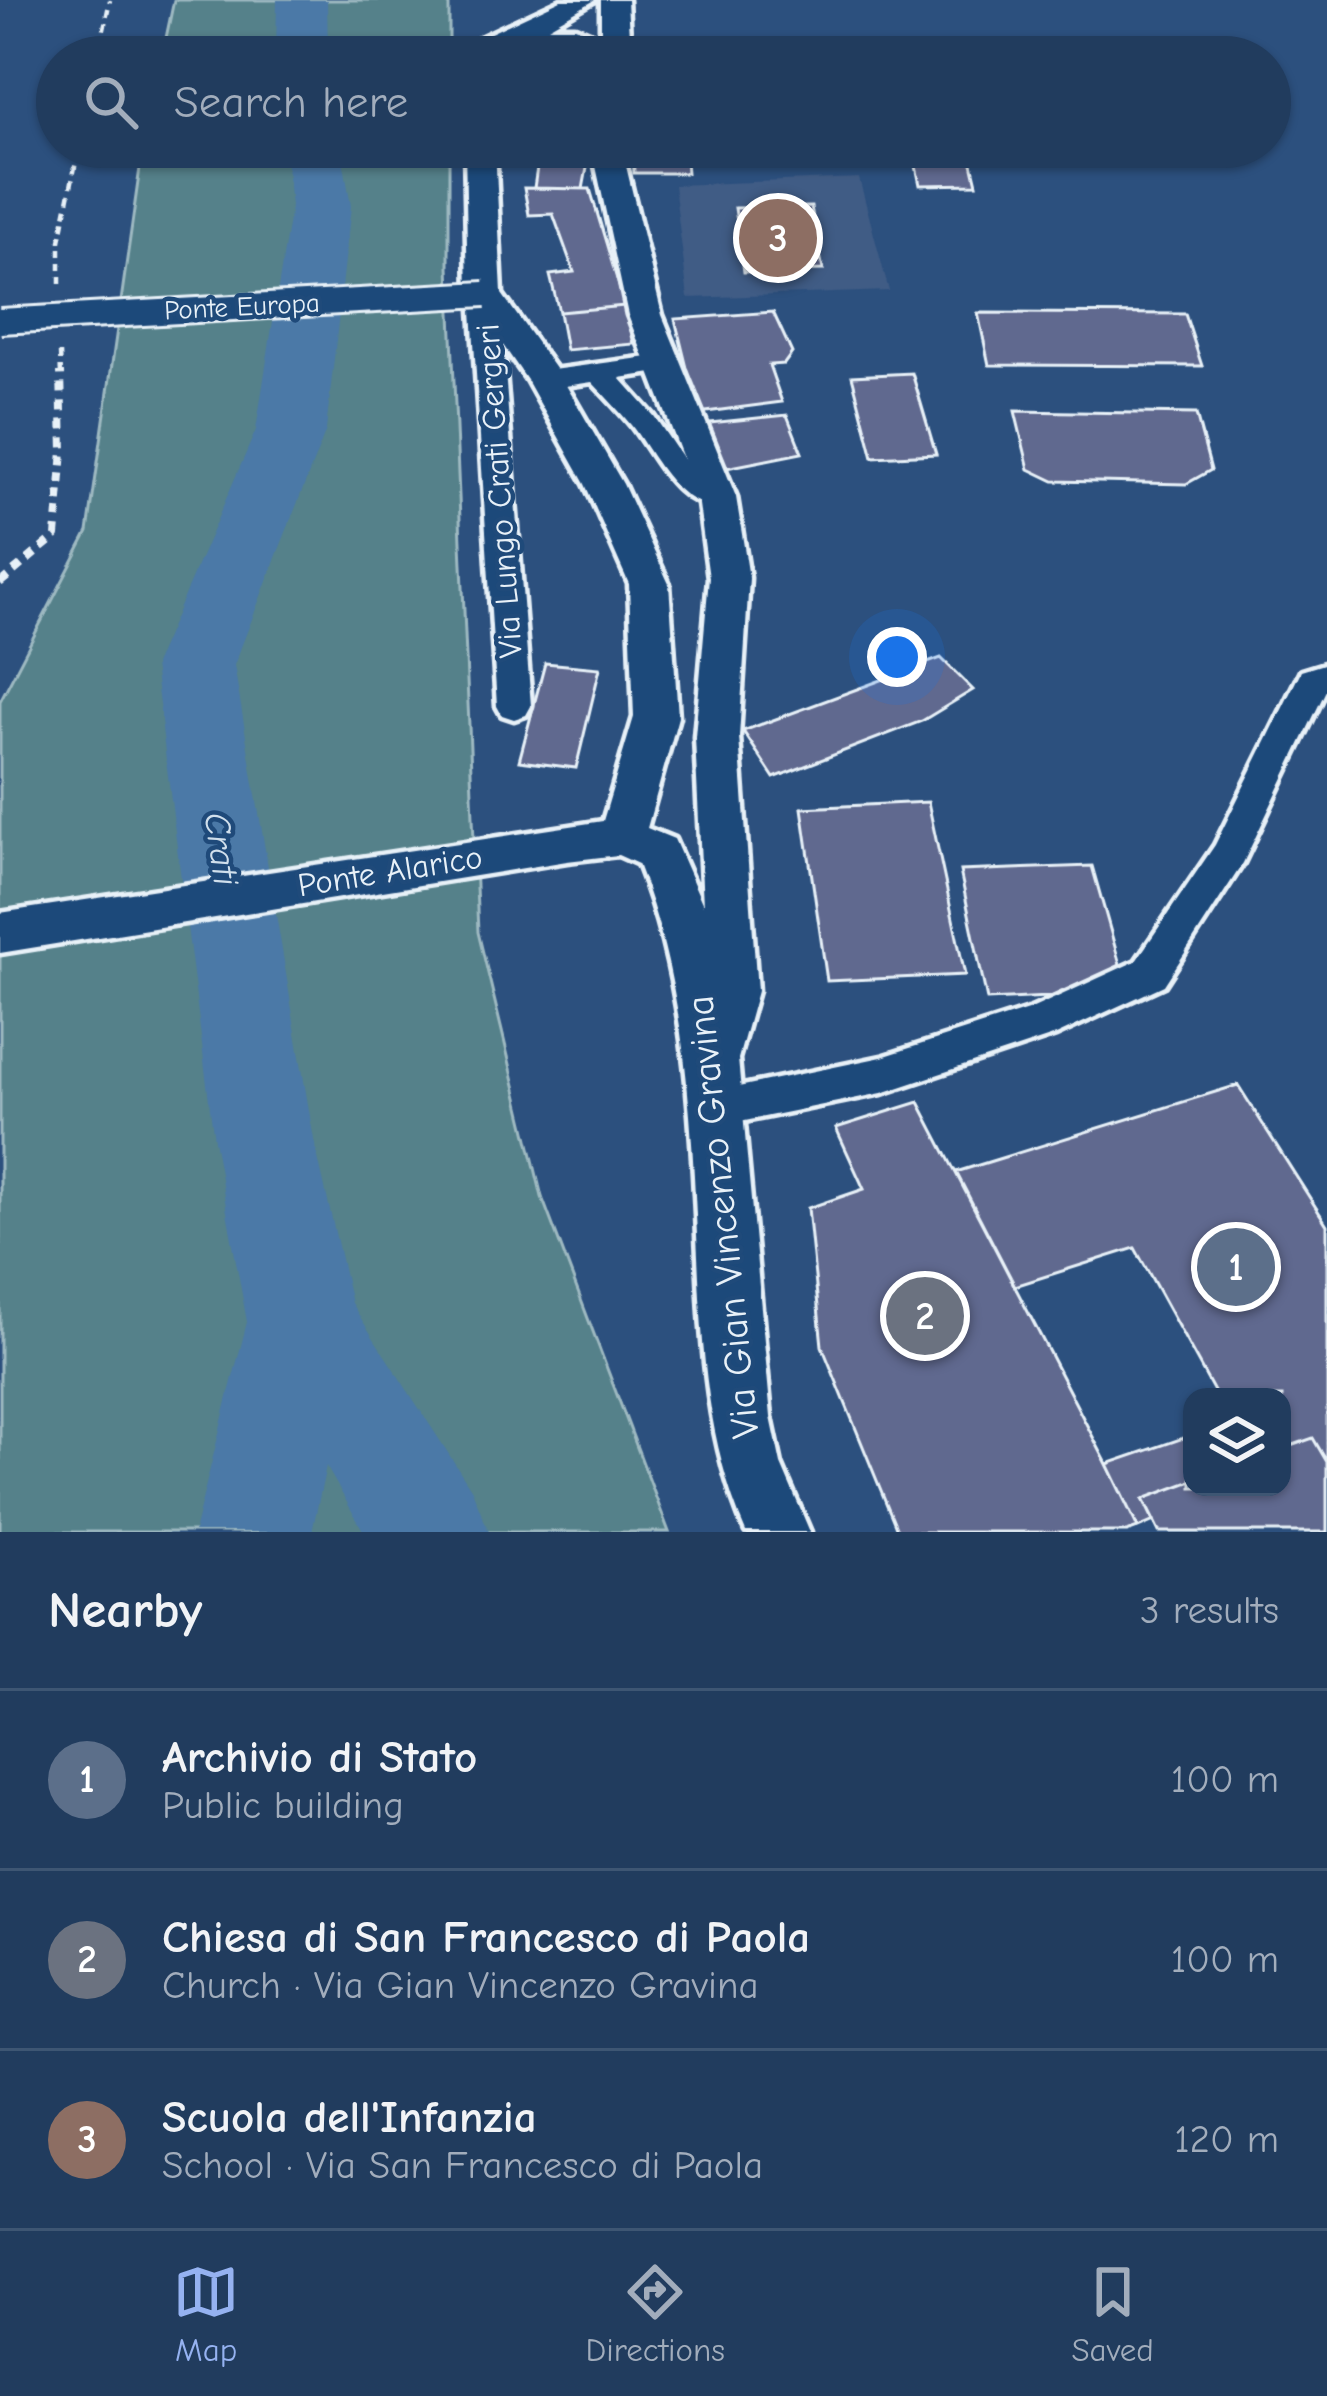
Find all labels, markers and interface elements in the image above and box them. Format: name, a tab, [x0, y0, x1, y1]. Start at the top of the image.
search box	[36, 36, 1291, 168]
icon: search	[78, 69, 144, 135]
text: Search here	[174, 76, 408, 128]
pin: 3	[739, 193, 817, 283]
street label: Ponte Europa	[164, 287, 320, 327]
street label: Via Lungo Crati Gergeri	[468, 323, 530, 659]
your location	[867, 627, 927, 687]
water label: Crati	[196, 810, 247, 889]
street label: Ponte Alarico	[295, 838, 485, 904]
street label: Via Gian Vincenzo Gravina	[677, 993, 769, 1441]
pin: 1	[1197, 1222, 1275, 1312]
pin: 2	[886, 1271, 964, 1361]
map controls	[1183, 1388, 1291, 1496]
button: layers	[1183, 1388, 1291, 1496]
text: Nearby	[48, 1581, 202, 1640]
text: 3 results	[1140, 1588, 1279, 1633]
text: Archivio di Stato	[162, 1731, 477, 1783]
text: 1	[79, 1757, 95, 1802]
text: 100 m	[1171, 1757, 1279, 1802]
text: Public building	[162, 1783, 404, 1828]
text: Chiesa di San Francesco di Paola	[162, 1911, 810, 1963]
text: 2	[77, 1937, 97, 1982]
text: 100 m	[1171, 1937, 1279, 1982]
text: Church · Via Gian Vincenzo Gravina	[162, 1963, 759, 2008]
text: Scuola dell'Infanzia	[162, 2091, 537, 2143]
text: 3	[77, 2117, 97, 2162]
text: 120 m	[1174, 2117, 1279, 2162]
text: School · Via San Francesco di Paola	[162, 2143, 763, 2188]
tab: Map	[173, 2259, 239, 2369]
tab: Directions	[586, 2259, 725, 2369]
tab: Saved	[1071, 2259, 1154, 2369]

